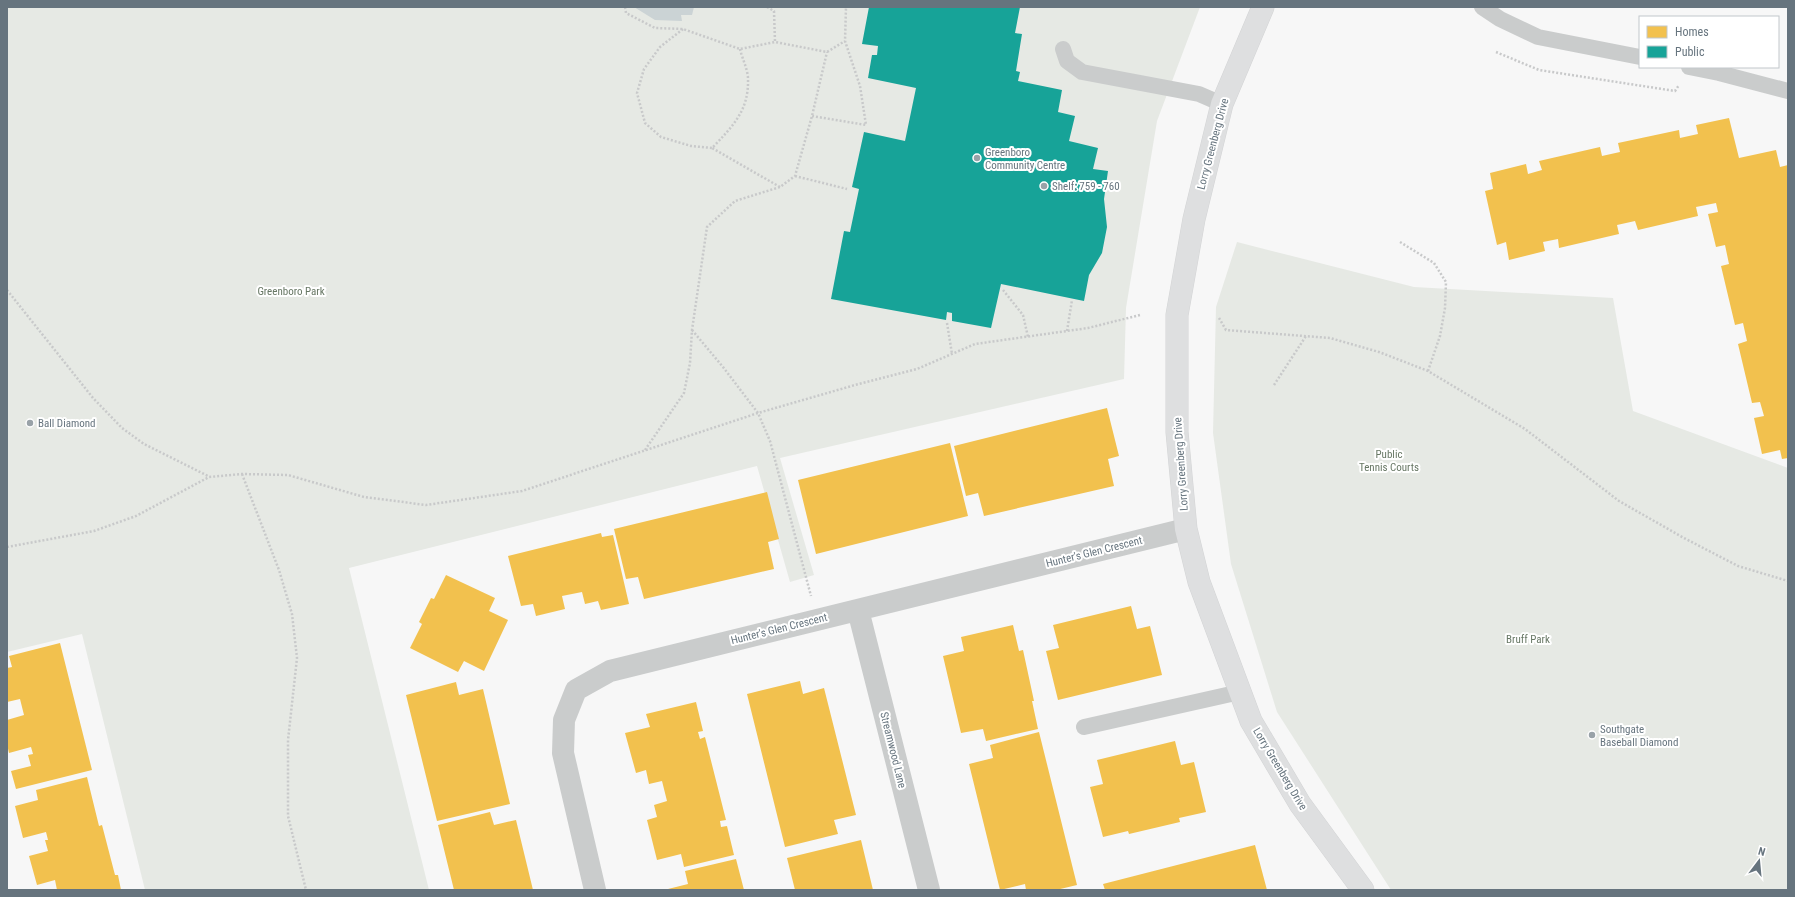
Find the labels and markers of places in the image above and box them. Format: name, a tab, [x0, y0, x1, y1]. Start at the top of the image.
place label: Greenboro Community Centre	[985, 146, 1065, 172]
marker: Greenboro Community Centre	[972, 153, 982, 163]
place label: Shelf: 759 - 760	[1052, 180, 1120, 193]
marker: Shelf: 759 - 760	[1039, 181, 1049, 191]
place label: Ball Diamond	[38, 417, 96, 430]
marker: Ball Diamond	[25, 418, 35, 428]
place label: Southgate Baseball Diamond	[1600, 723, 1678, 749]
marker: Southgate Baseball Diamond	[1587, 730, 1597, 740]

